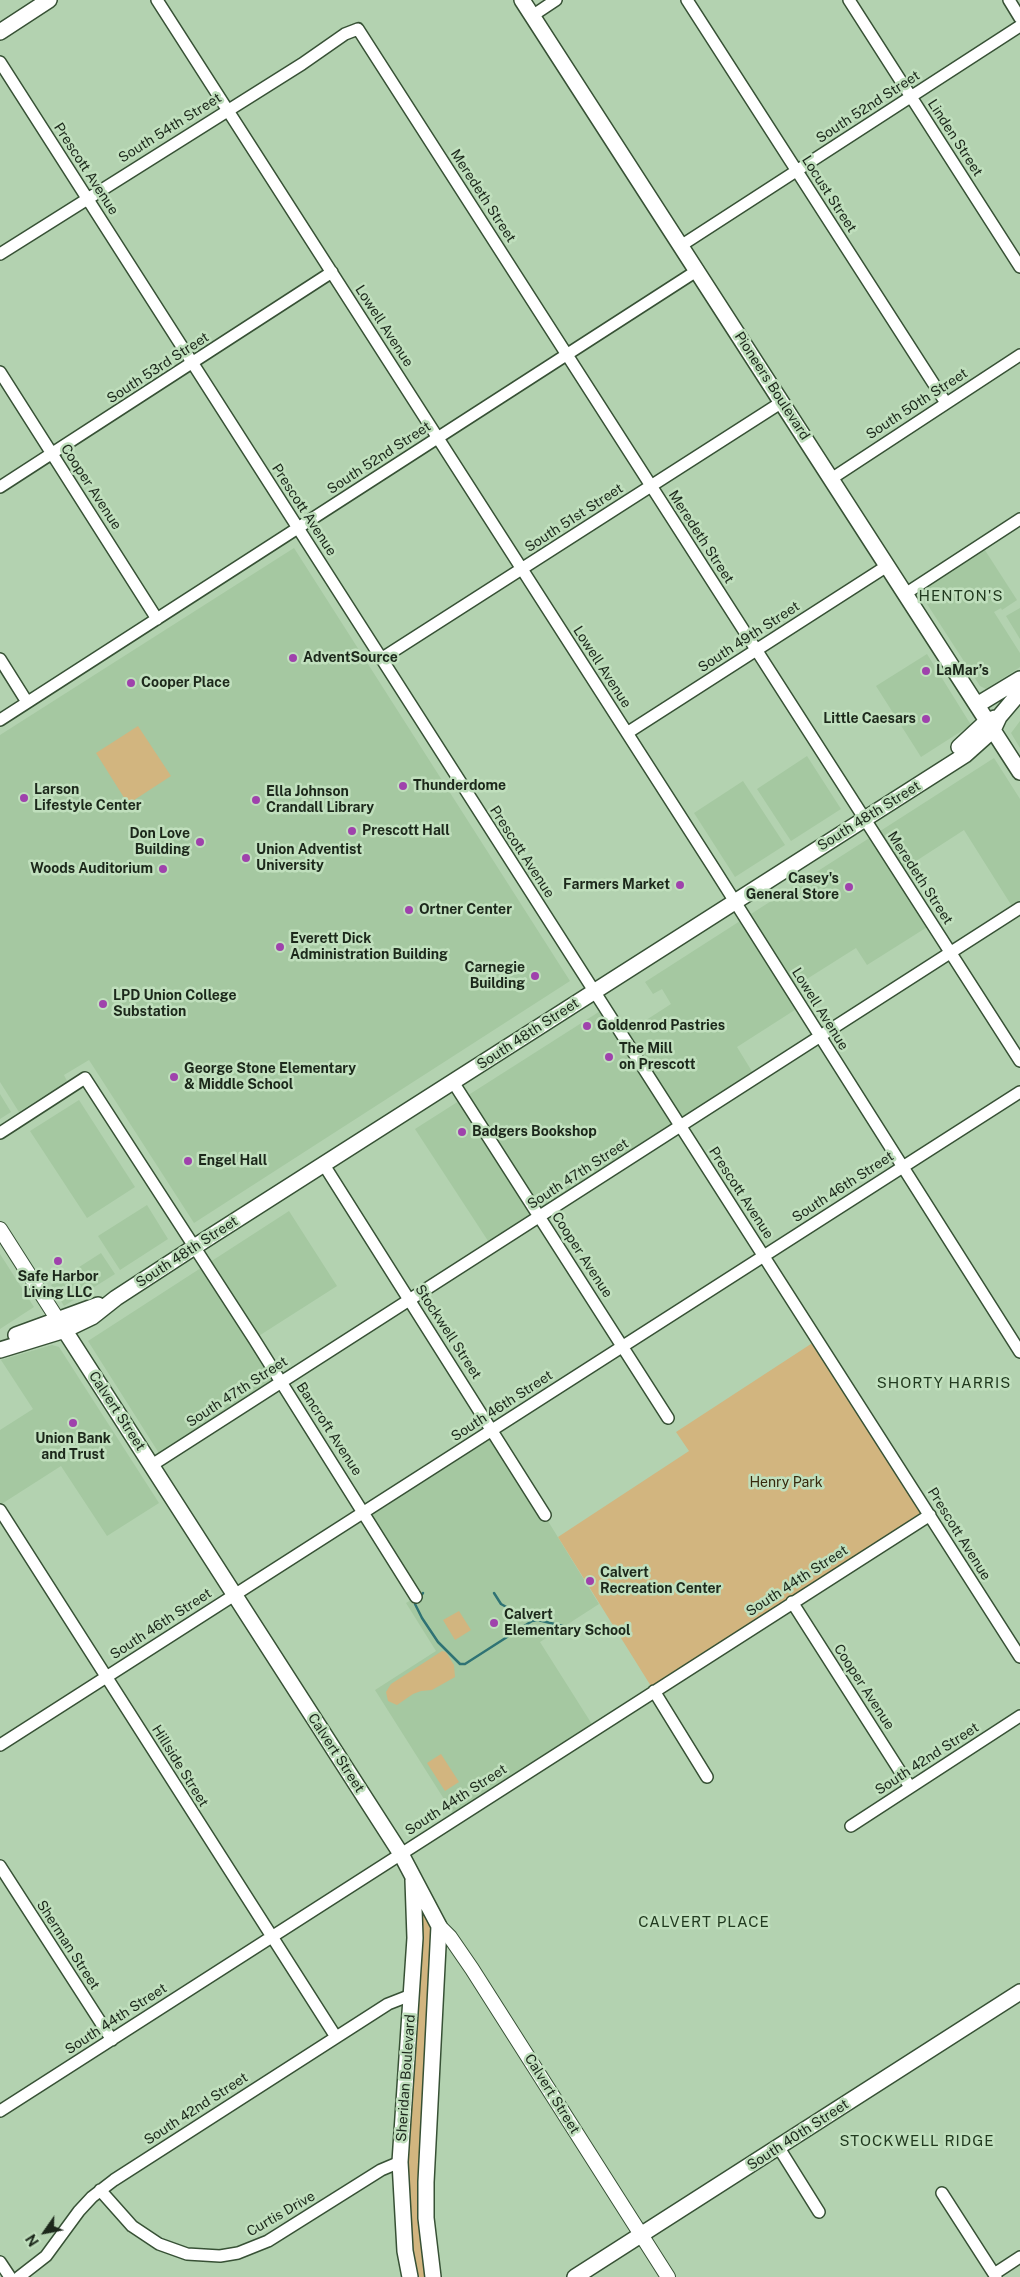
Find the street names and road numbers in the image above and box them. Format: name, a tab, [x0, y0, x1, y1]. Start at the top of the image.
street label: South 52nd Street	[813, 67, 923, 147]
street label: South 54th Street	[116, 90, 224, 166]
street label: Linden Street	[924, 96, 986, 180]
street label: Prescott Avenue	[50, 120, 122, 218]
street label: Meredeth Street	[447, 146, 519, 246]
street label: Locust Street	[798, 152, 860, 236]
street label: Lowell Avenue	[351, 282, 417, 370]
street label: South 53rd Street	[104, 329, 212, 407]
street label: Pioneers Boulevard	[731, 329, 813, 443]
street label: South 50th Street	[863, 365, 971, 443]
street label: South 52nd Street	[324, 418, 434, 498]
street label: Cooper Avenue	[57, 441, 125, 533]
street label: Prescott Avenue	[268, 461, 340, 559]
street label: South 51st Street	[522, 480, 626, 556]
street label: Meredeth Street	[665, 487, 737, 587]
street label: South 49th Street	[695, 598, 803, 676]
street label: Lowell Avenue	[569, 623, 635, 711]
street label: South 48th Street	[815, 778, 923, 854]
street label: Prescott Avenue	[486, 803, 558, 901]
street label: Meredeth Street	[884, 828, 956, 928]
street label: Lowell Avenue	[788, 965, 852, 1053]
street label: South 48th Street	[474, 995, 582, 1073]
street label: South 47th Street	[524, 1135, 632, 1213]
street label: Prescott Avenue	[705, 1144, 777, 1242]
street label: South 46th Street	[789, 1148, 897, 1226]
street label: Cooper Avenue	[548, 1209, 616, 1301]
street label: South 48th Street	[133, 1213, 241, 1291]
street label: Stockwell Street	[411, 1282, 485, 1382]
street label: South 47th Street	[183, 1353, 291, 1431]
street label: South 46th Street	[448, 1367, 556, 1445]
street label: Calvert Street	[85, 1368, 149, 1454]
street label: Bancroft Avenue	[293, 1379, 365, 1479]
street label: Prescott Avenue	[924, 1485, 994, 1583]
street label: South 44th Street	[743, 1542, 851, 1620]
street label: South 46th Street	[107, 1585, 215, 1663]
street label: Cooper Avenue	[830, 1641, 898, 1733]
street label: Calvert Street	[304, 1710, 368, 1796]
street label: South 42nd Street	[872, 1719, 982, 1799]
street label: Hillside Street	[148, 1722, 212, 1810]
street label: South 44th Street	[402, 1761, 510, 1839]
street label: Sherman Street	[33, 1897, 103, 1993]
street label: South 44th Street	[62, 1980, 170, 2058]
street label: Sheridan Boulevard	[393, 2014, 419, 2142]
street label: Calvert Street	[521, 2051, 583, 2137]
street label: South 42nd Street	[141, 2069, 251, 2149]
street label: South 40th Street	[744, 2096, 852, 2174]
street label: Curtis Drive	[244, 2188, 318, 2240]

